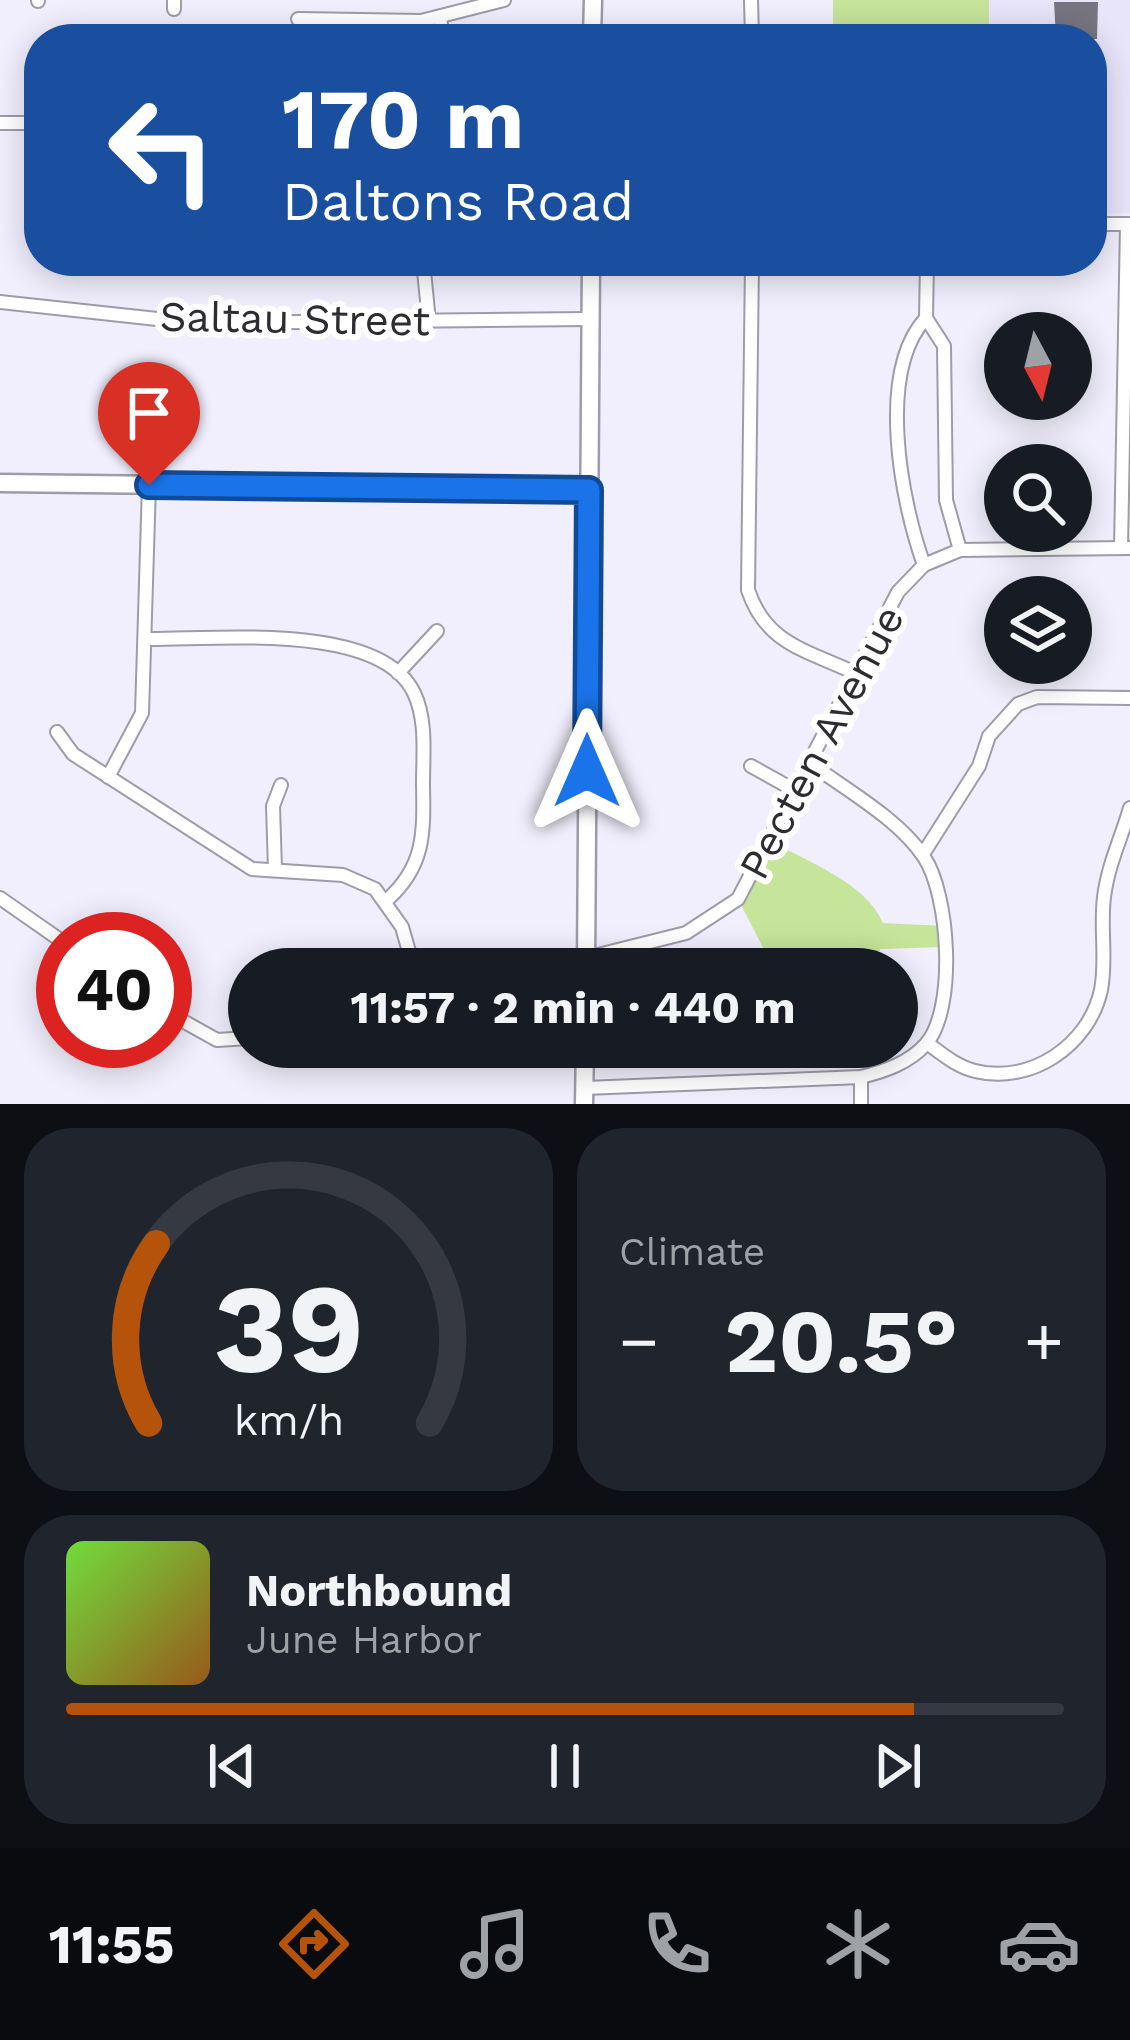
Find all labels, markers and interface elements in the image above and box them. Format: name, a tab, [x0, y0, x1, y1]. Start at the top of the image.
text: 170 m	[282, 70, 524, 168]
icon: left	[84, 72, 240, 228]
text: Daltons Road	[282, 170, 634, 233]
street label: Saltau Street	[159, 292, 431, 345]
north arrow	[984, 312, 1092, 420]
map controls	[984, 312, 1092, 684]
pin	[98, 362, 200, 485]
icon: arrive	[116, 380, 182, 446]
button: search	[984, 444, 1092, 552]
button: layers	[984, 576, 1092, 684]
street label: Pecten Avenue	[729, 597, 914, 887]
position arrow	[524, 708, 650, 834]
speed limit sign: 40	[36, 912, 192, 1068]
text: 11:57 · 2 min · 440 m	[350, 981, 796, 1034]
text: Climate	[619, 1229, 765, 1274]
text: 39	[213, 1256, 364, 1402]
text: 20.5°	[725, 1288, 958, 1394]
text: −	[619, 1303, 659, 1380]
text: +	[1024, 1303, 1064, 1380]
text: km/h	[233, 1394, 344, 1444]
text: Northbound	[246, 1564, 512, 1617]
text: June Harbor	[246, 1617, 482, 1662]
icon: previous	[199, 1733, 265, 1799]
icon: pause	[532, 1733, 598, 1799]
icon: next	[865, 1733, 931, 1799]
icon: directions	[272, 1902, 356, 1986]
icon: music	[453, 1902, 537, 1986]
icon: phone	[635, 1902, 719, 1986]
icon: climate	[816, 1902, 900, 1986]
icon: car	[997, 1902, 1081, 1986]
text: 11:55	[49, 1913, 175, 1976]

